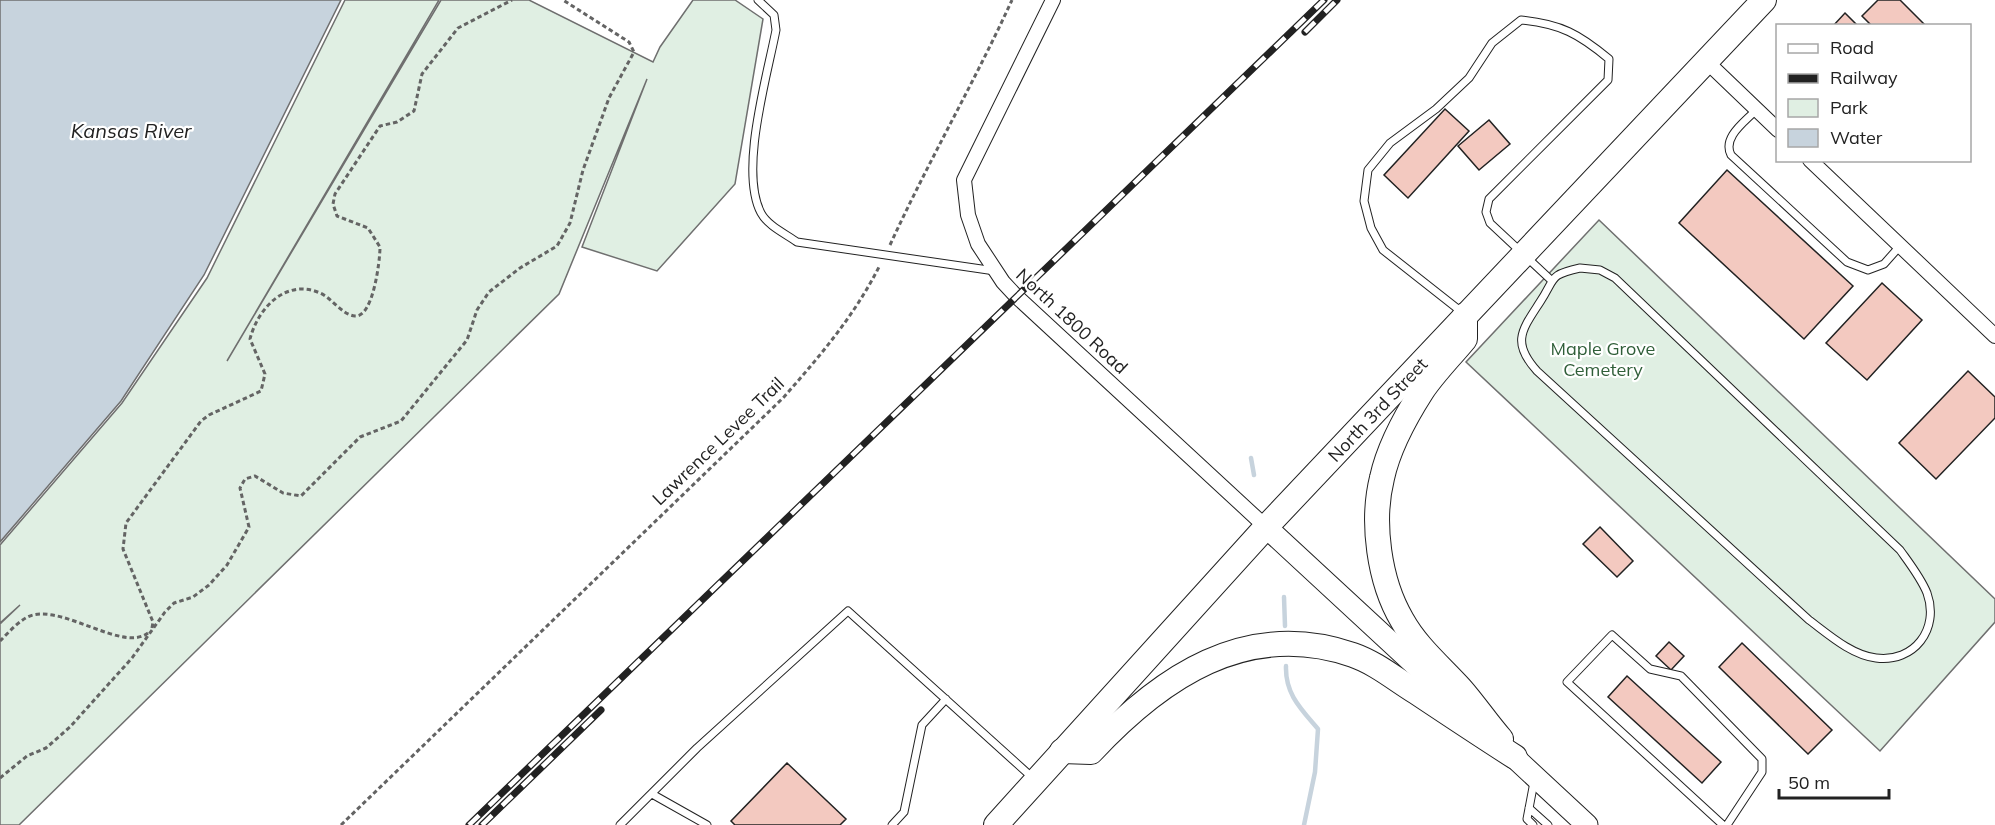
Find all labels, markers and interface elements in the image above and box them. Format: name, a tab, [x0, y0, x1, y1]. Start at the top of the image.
legend	[1776, 24, 1971, 162]
text: Road	[1830, 36, 1874, 59]
text: Railway	[1830, 66, 1898, 89]
text: Park	[1830, 96, 1869, 119]
water label: Kansas River	[71, 118, 192, 143]
text: Water	[1830, 126, 1883, 149]
street label: North 1800 Road	[1011, 263, 1133, 379]
park label: Maple Grove Cemetery	[1551, 337, 1655, 381]
street label: North 3rd Street	[1322, 352, 1432, 466]
street label: Lawrence Levee Trail	[647, 372, 789, 510]
scale bar	[1779, 762, 1888, 800]
text: 50 m	[1788, 771, 1830, 794]

